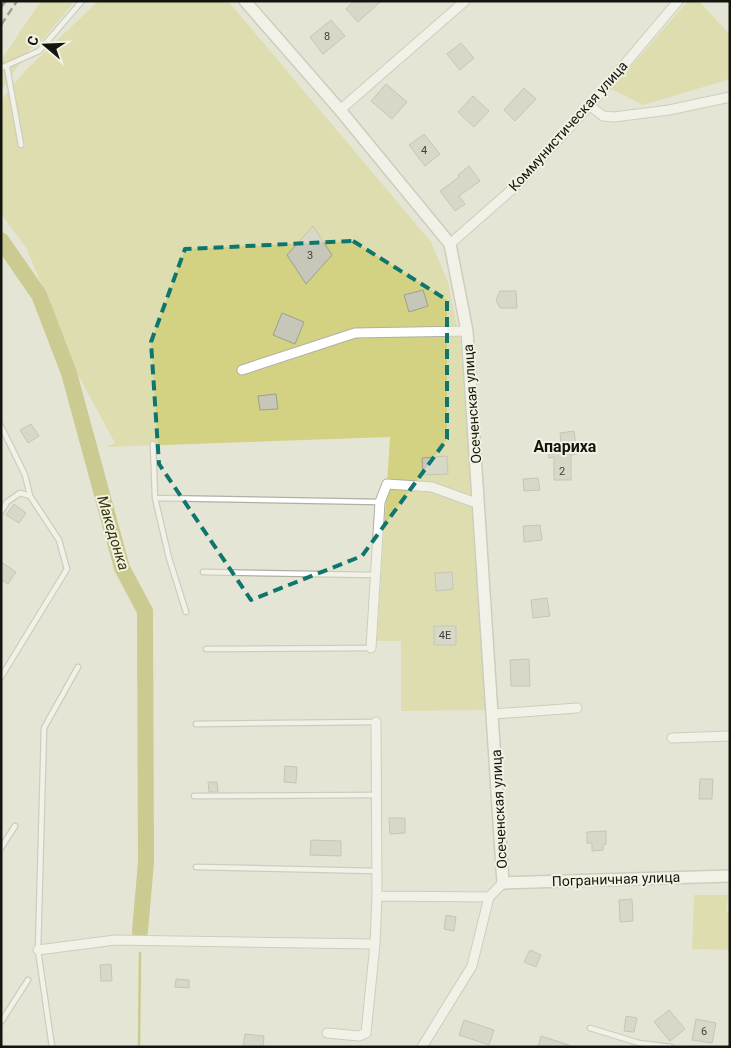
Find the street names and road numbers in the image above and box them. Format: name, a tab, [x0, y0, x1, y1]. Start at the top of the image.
street label: Коммунистическая улица	[505, 58, 631, 194]
street label: Осеченская улица	[460, 344, 484, 464]
street label: Осеченская улица	[488, 749, 510, 869]
street label: Пограничная улица	[552, 869, 680, 889]

